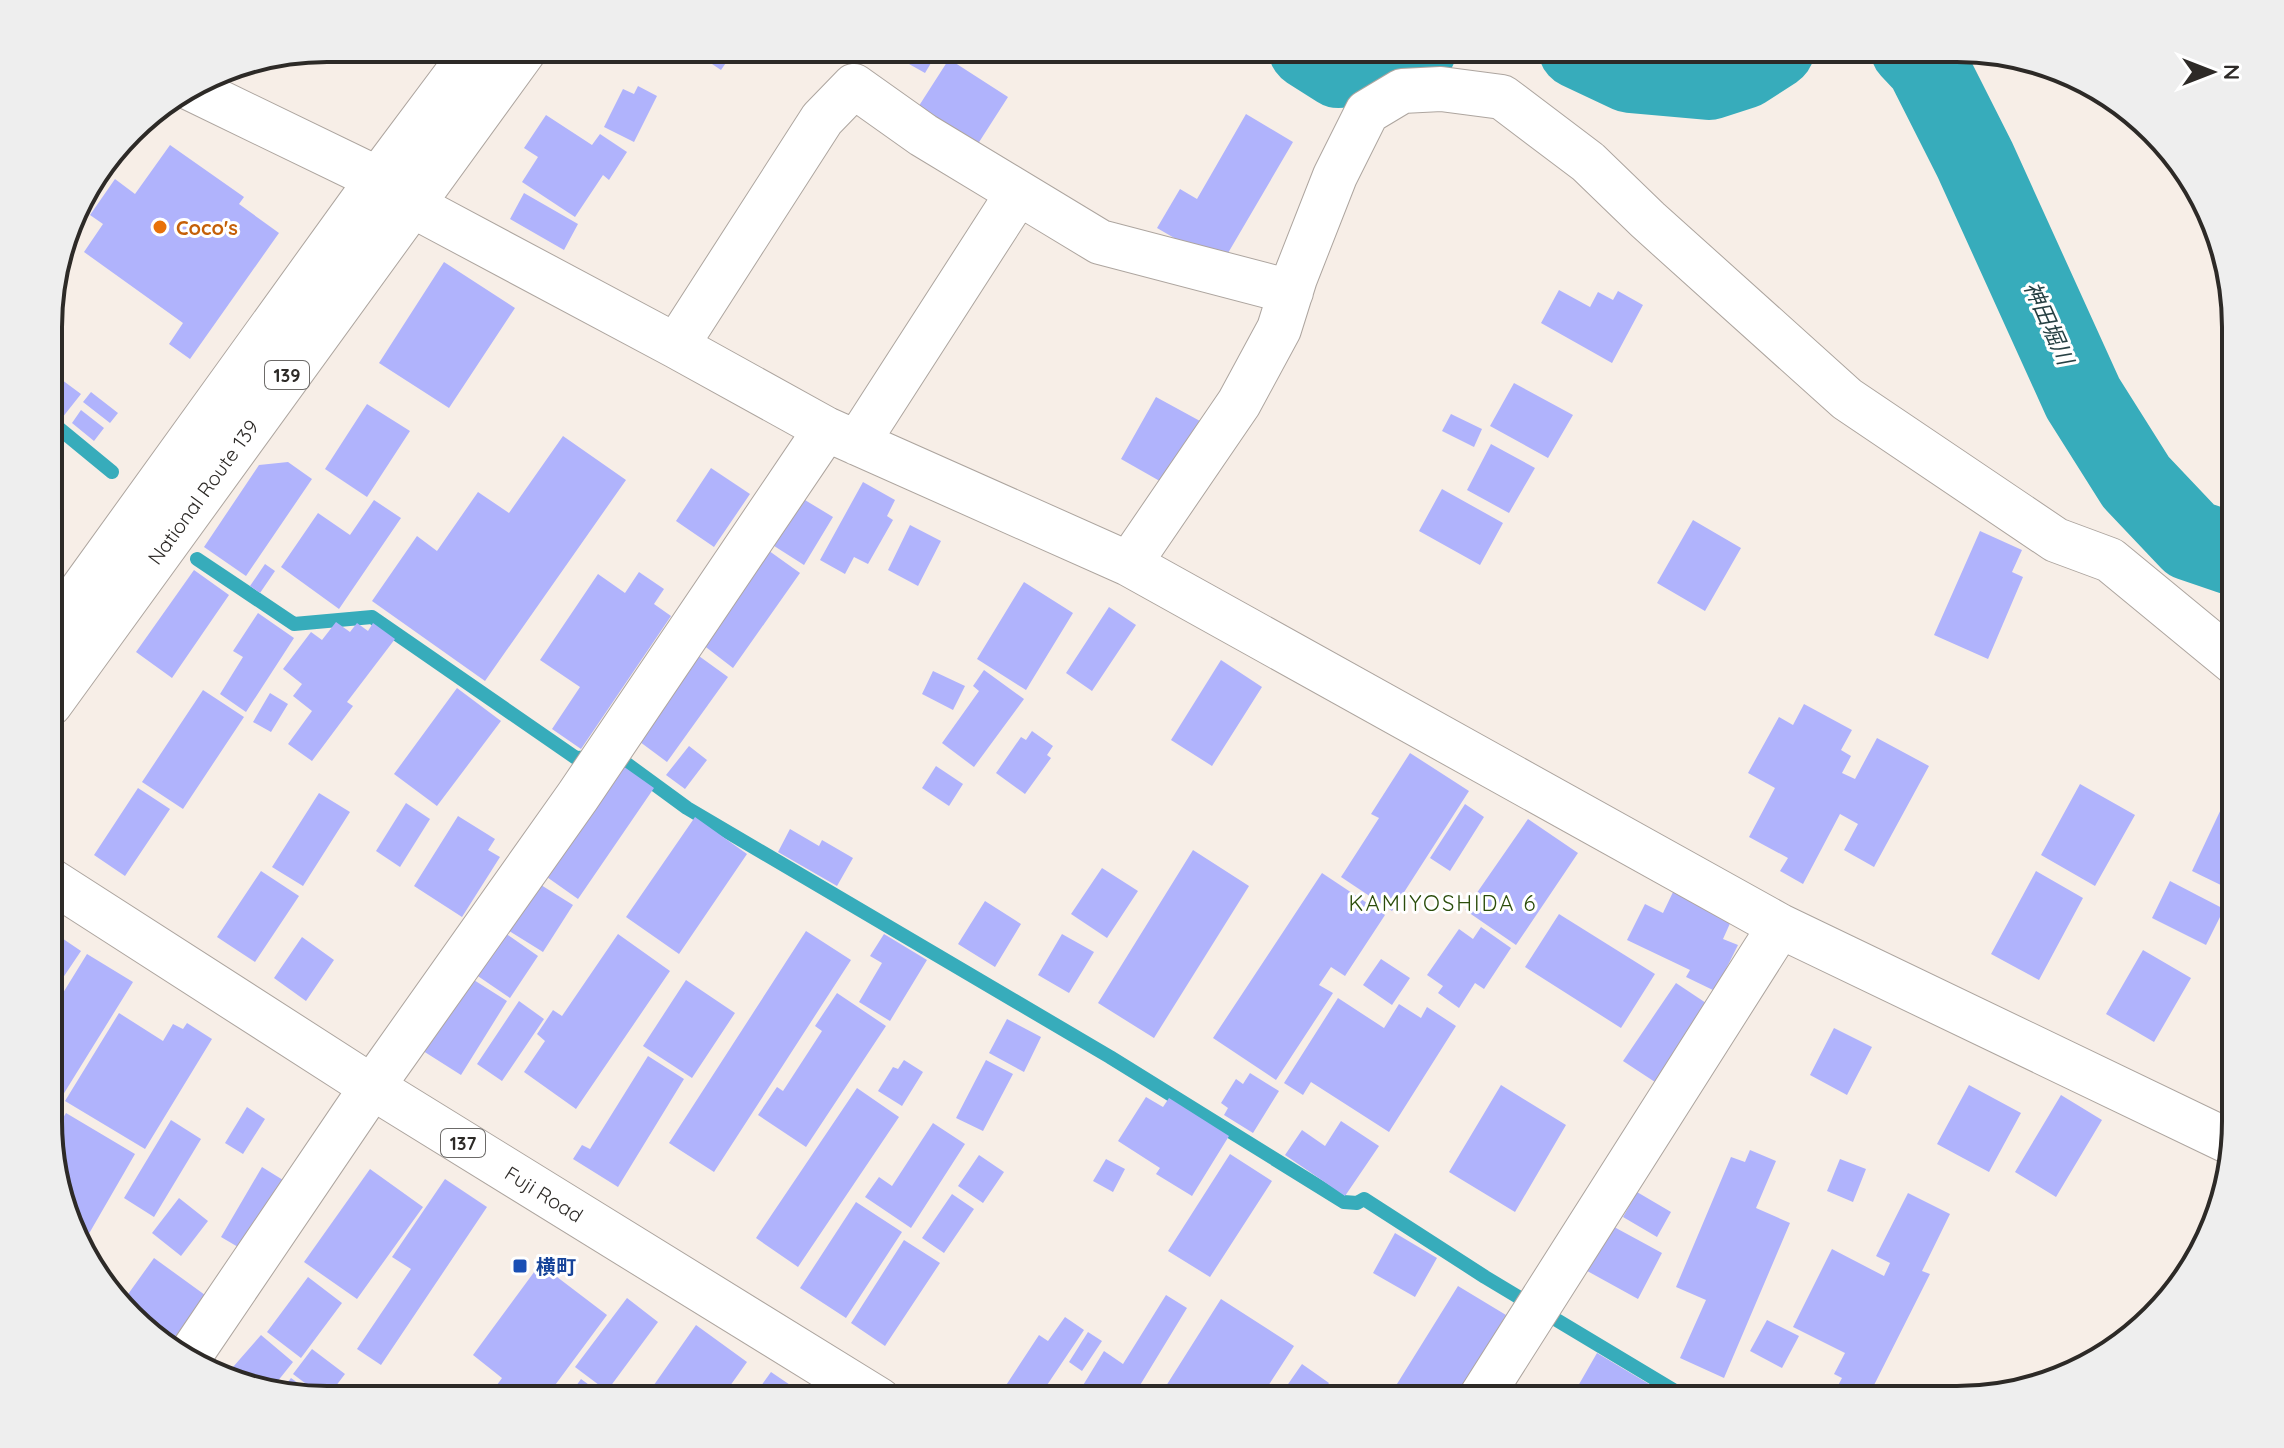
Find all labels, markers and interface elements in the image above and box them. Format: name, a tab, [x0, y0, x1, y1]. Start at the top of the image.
north arrow	[2172, 32, 2252, 112]
text: N	[2218, 64, 2246, 80]
place label: Coco's	[176, 215, 238, 240]
marker: Coco's	[151, 218, 169, 236]
water label: 神田堀川	[2018, 277, 2080, 371]
road number: 139	[265, 361, 309, 389]
street label: National Route 139	[142, 415, 264, 569]
district label: KAMIYOSHIDA 6	[1349, 889, 1537, 917]
road number: 137	[441, 1129, 485, 1157]
street label: Fuji Road	[500, 1160, 588, 1228]
place label: 横町	[536, 1254, 576, 1279]
marker: 横町	[511, 1257, 529, 1275]

